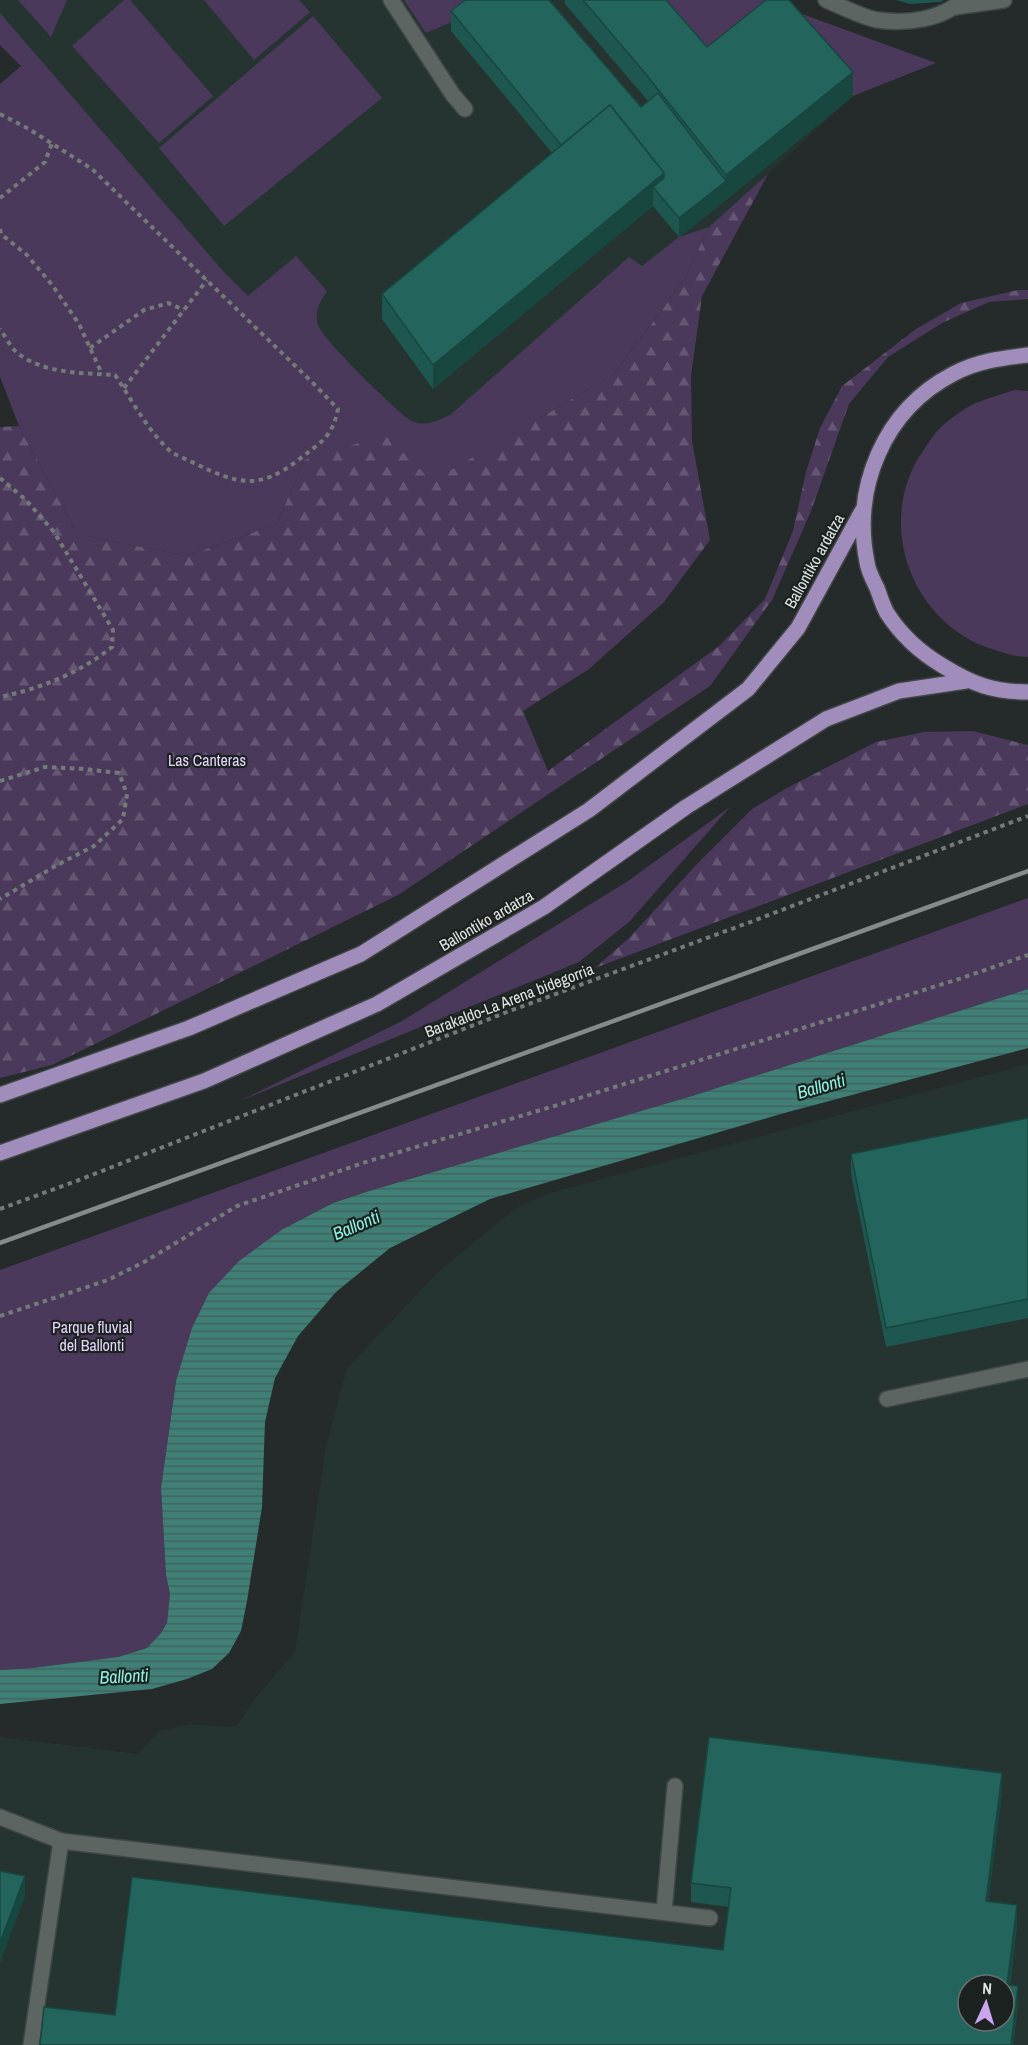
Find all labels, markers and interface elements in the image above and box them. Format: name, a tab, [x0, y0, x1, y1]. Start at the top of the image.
street label: Ballontiko ardatza	[779, 509, 849, 612]
park label: Las Canteras	[168, 749, 246, 771]
street label: Ballontiko ardatza	[435, 884, 538, 956]
street label: Barakaldo-La Arena bidegorria	[421, 957, 597, 1042]
water label: Ballonti	[794, 1067, 848, 1105]
water label: Ballonti	[328, 1204, 384, 1246]
park label: Parque fluvial del Ballonti	[52, 1316, 132, 1356]
water label: Ballonti	[99, 1662, 149, 1690]
north arrow	[956, 1973, 1016, 2033]
text: N	[982, 1977, 993, 1999]

